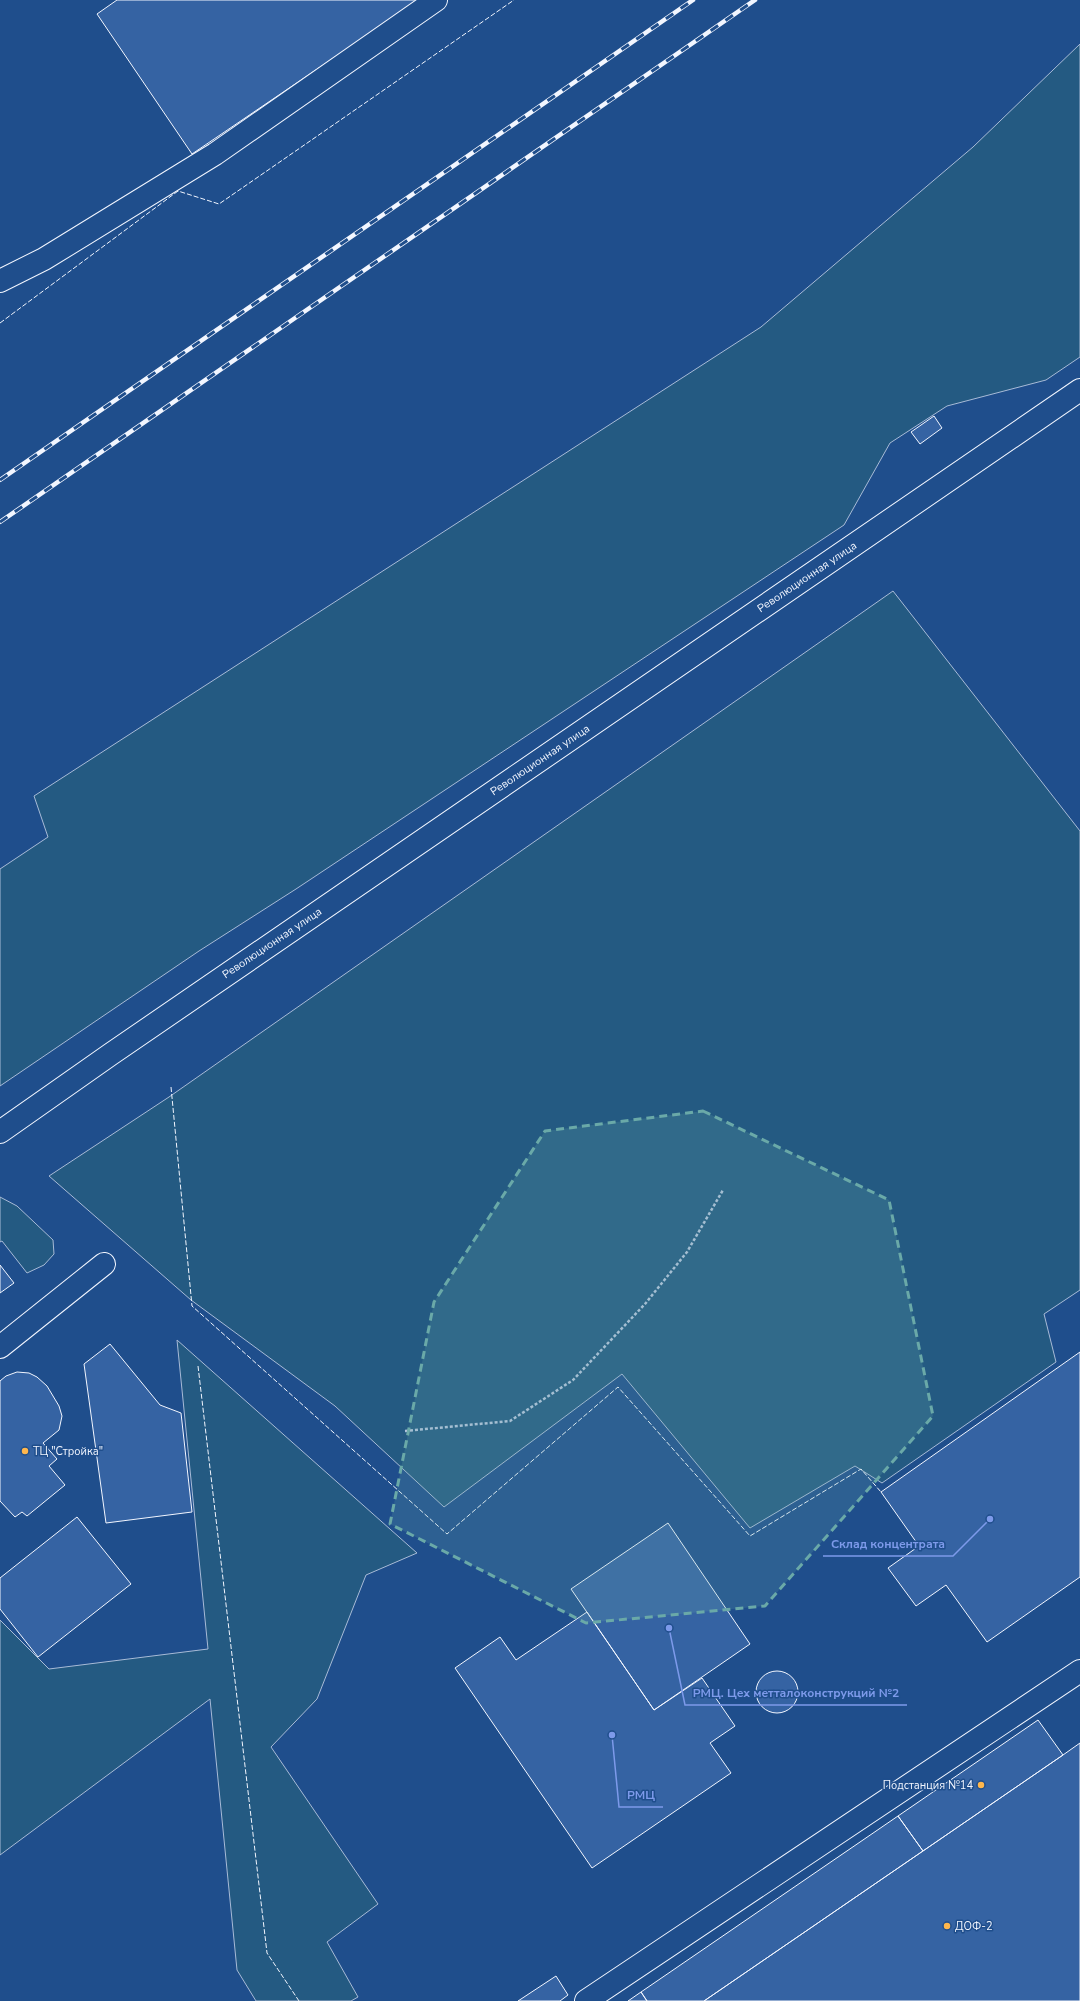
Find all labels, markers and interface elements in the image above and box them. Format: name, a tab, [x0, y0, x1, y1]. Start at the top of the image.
street label: Революционная улица	[754, 538, 860, 616]
street label: Революционная улица	[487, 721, 593, 799]
street label: Революционная улица	[219, 904, 325, 982]
place label: ТЦ "Стройка"	[33, 1444, 103, 1459]
marker: ТЦ "Стройка"	[20, 1446, 30, 1456]
callout: Склад концентрата	[823, 1532, 953, 1556]
text: Склад концентрата	[831, 1536, 945, 1552]
callout: РМЦ. Цех метталоконструкций №2	[685, 1681, 907, 1705]
text: РМЦ. Цех метталоконструкций №2	[693, 1685, 899, 1701]
place label: Подстанция №14	[883, 1778, 973, 1793]
marker: Подстанция №14	[976, 1780, 986, 1790]
callout: РМЦ	[619, 1783, 663, 1807]
text: РМЦ	[627, 1787, 655, 1803]
place label: ДОФ-2	[955, 1919, 993, 1934]
marker: ДОФ-2	[942, 1921, 952, 1931]

